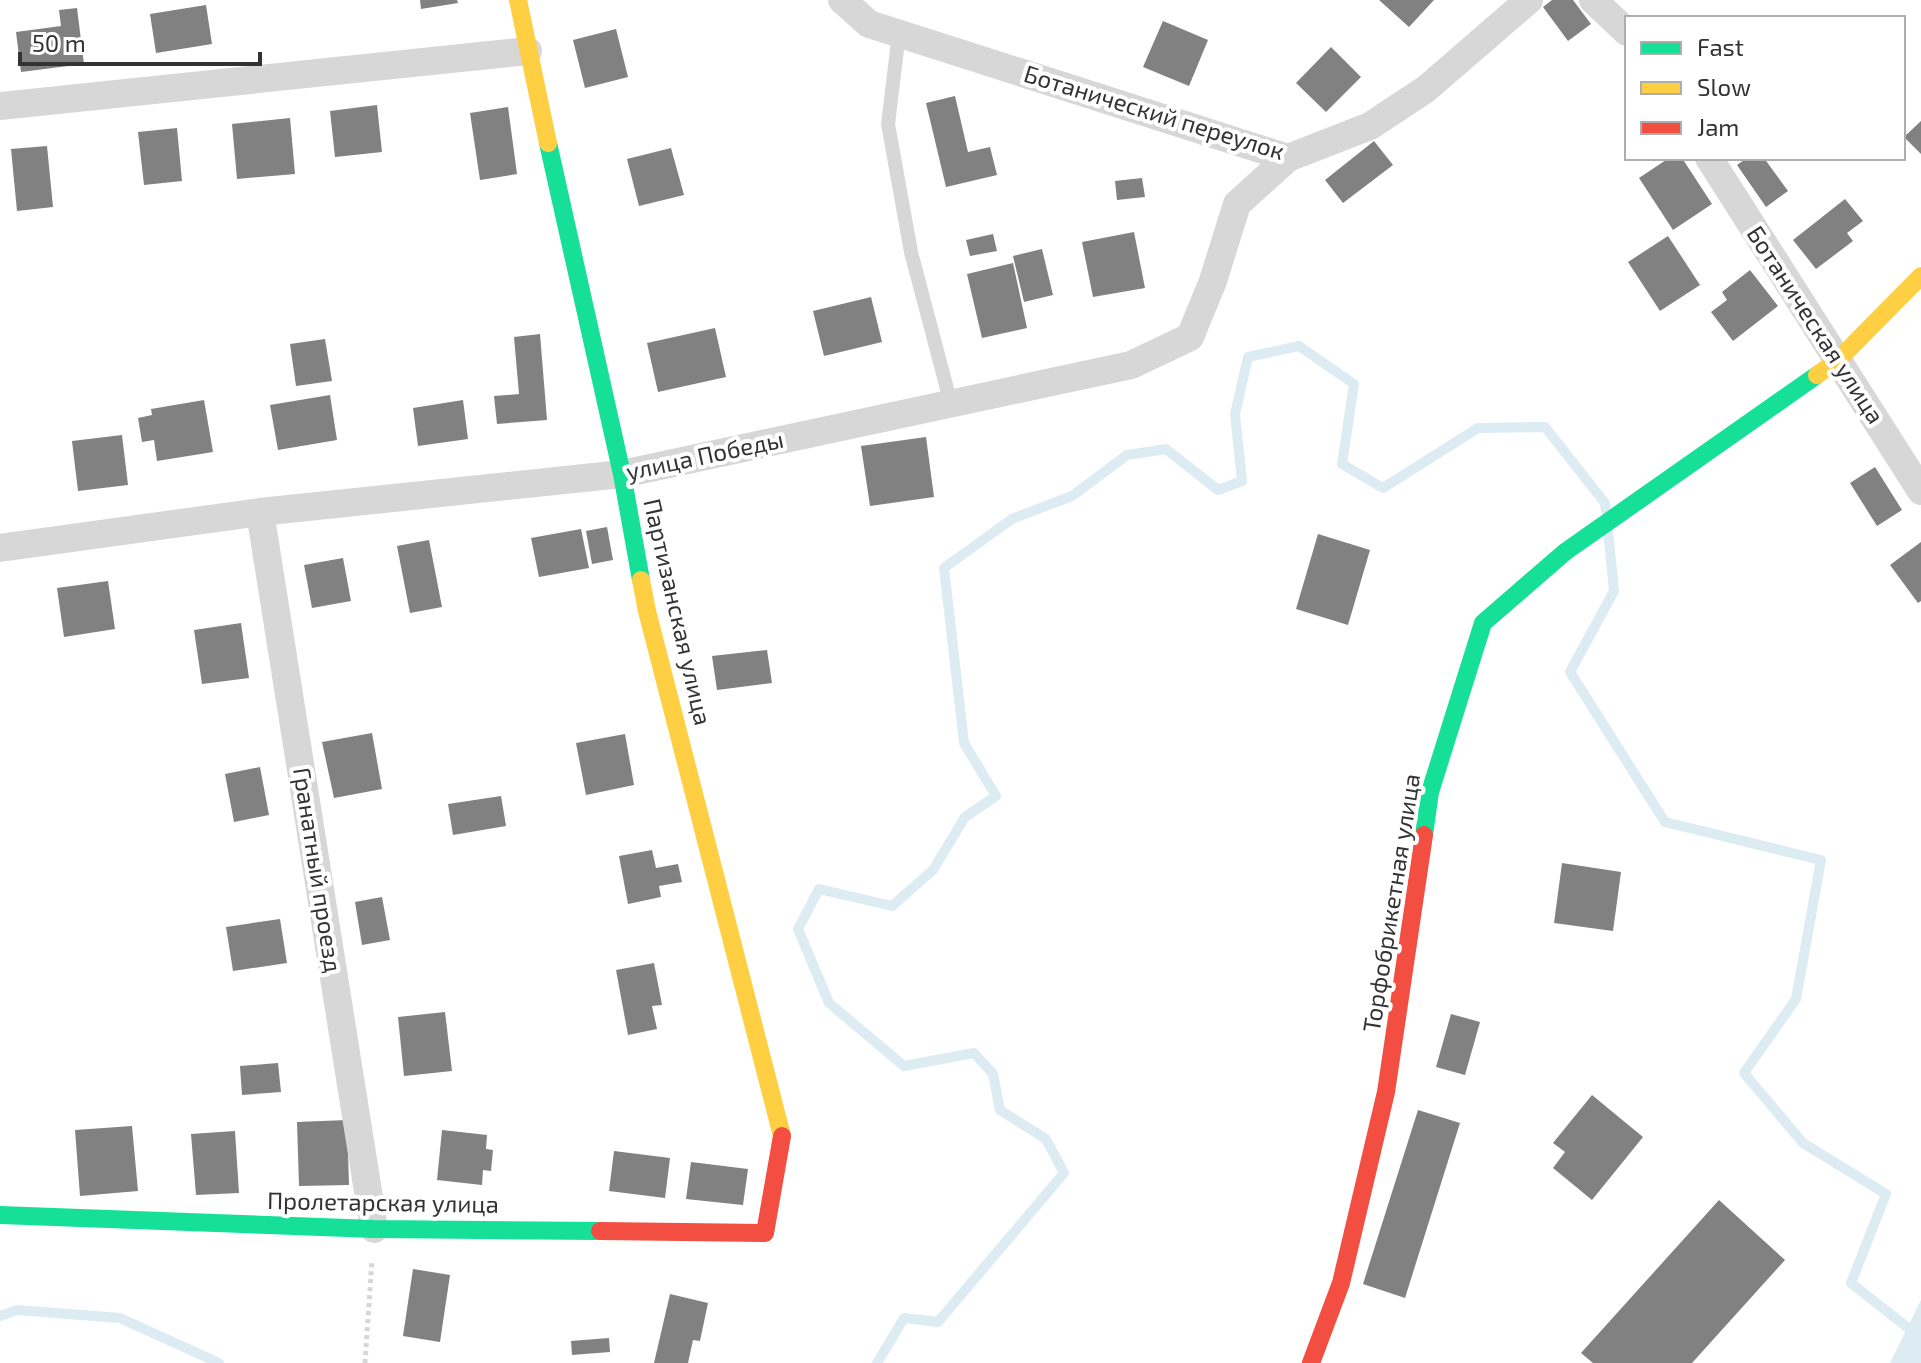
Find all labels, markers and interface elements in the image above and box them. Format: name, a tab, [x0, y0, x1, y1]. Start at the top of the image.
scale bar	[20, 16, 260, 66]
legend	[1625, 16, 1905, 160]
text: 50 m	[32, 28, 86, 57]
text: Fast	[1697, 32, 1744, 61]
street label: Ботанический переулок	[1021, 58, 1288, 166]
text: Slow	[1697, 72, 1751, 101]
text: Jam	[1697, 112, 1739, 141]
street label: Ботаническая улица	[1741, 220, 1891, 429]
street label: улица Победы	[623, 424, 786, 486]
street label: Партизанская улица	[637, 496, 719, 728]
street label: Гранатный проезд	[288, 765, 349, 974]
street label: Торфобрикетная улица	[1356, 771, 1426, 1034]
street label: Пролетарская улица	[267, 1185, 499, 1219]

